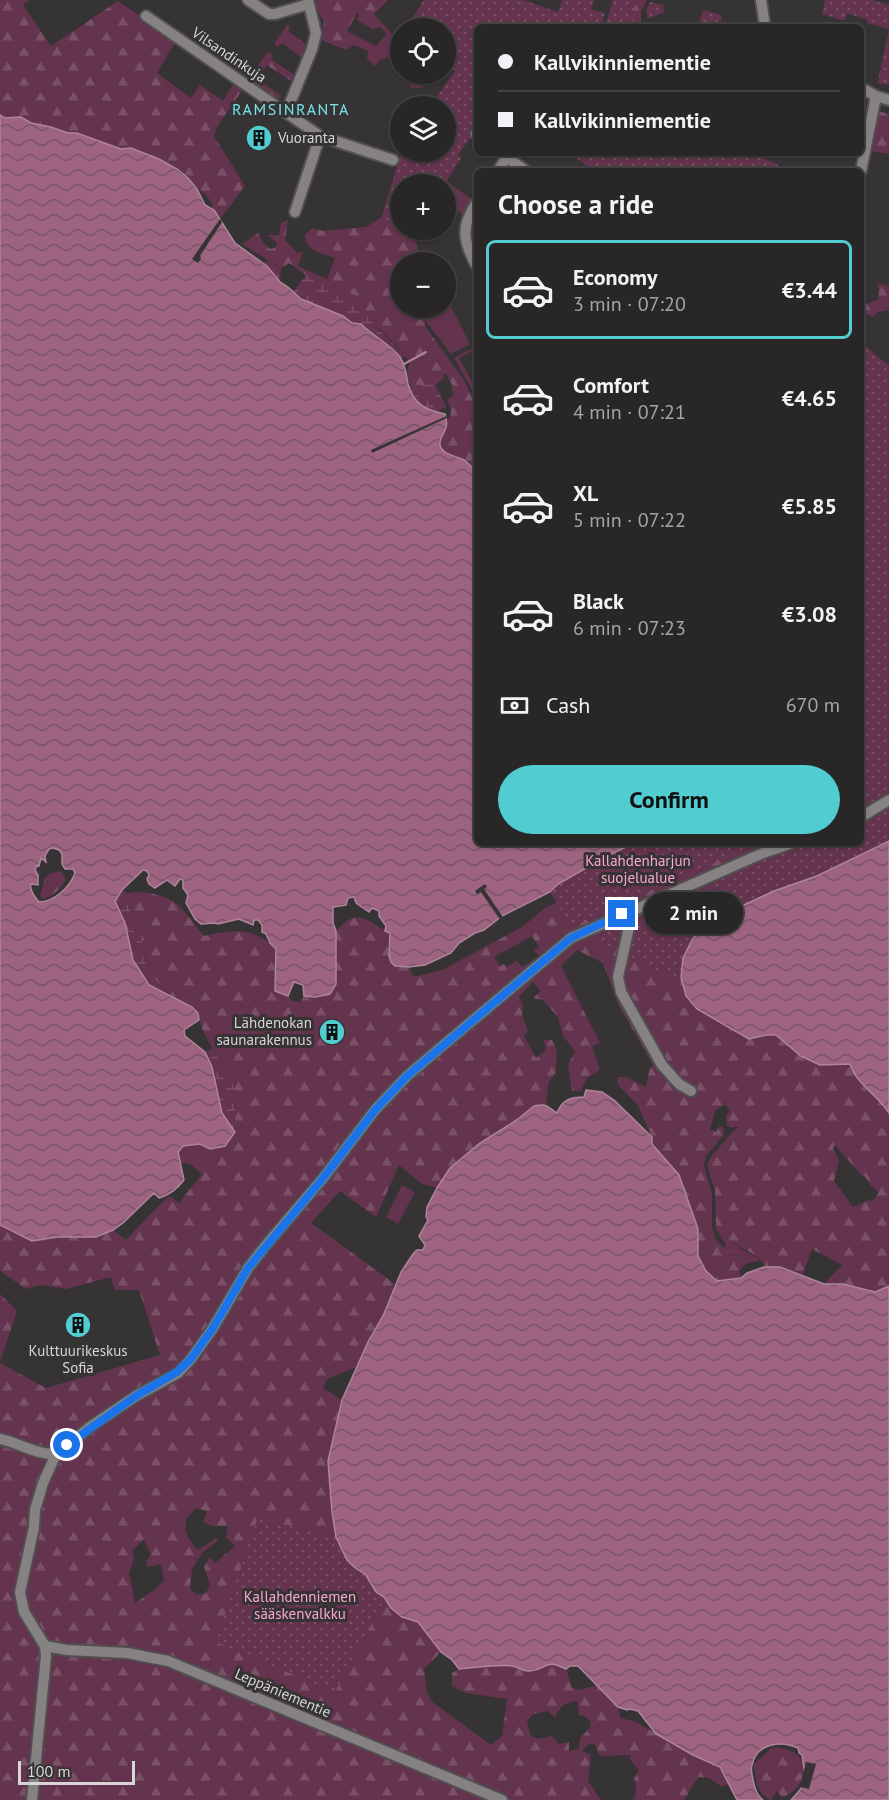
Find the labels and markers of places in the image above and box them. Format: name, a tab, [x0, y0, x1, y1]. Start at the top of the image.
building icon: Vuoranta	[244, 123, 274, 153]
place label: Vuoranta	[277, 128, 335, 147]
place label: Lähdenokan saunarakennus	[217, 1013, 312, 1049]
building icon: Lähdenokan saunarakennus	[317, 1017, 347, 1047]
building icon: Kulttuurikeskus Sofia	[63, 1310, 93, 1340]
place label: Kulttuurikeskus Sofia	[28, 1341, 128, 1377]

